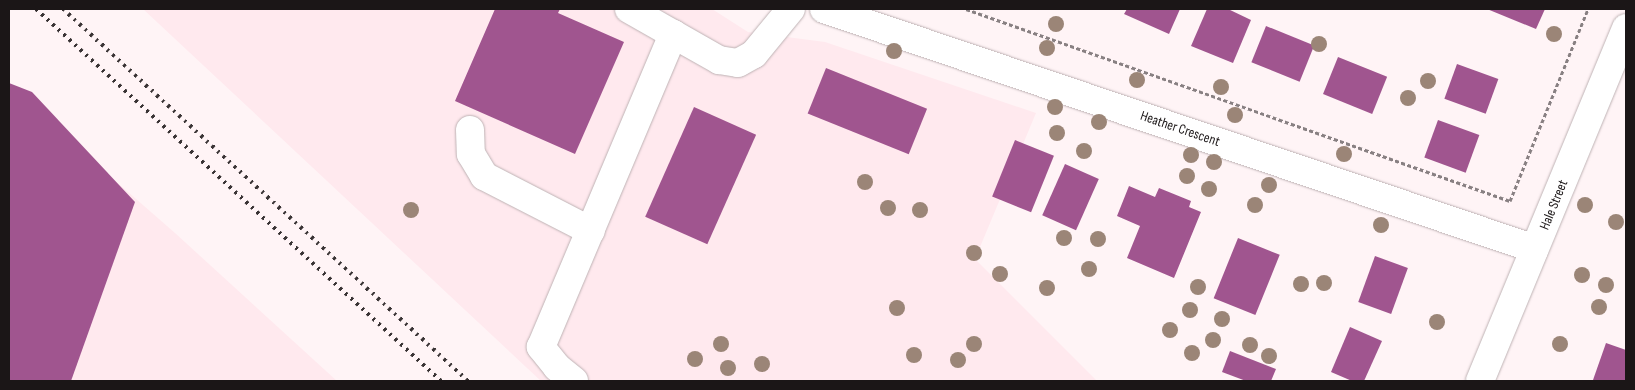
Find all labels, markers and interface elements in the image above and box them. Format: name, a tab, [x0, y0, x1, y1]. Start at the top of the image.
street label: Heather Crescent	[1138, 108, 1222, 150]
street label: Hale Street	[1536, 178, 1572, 232]

